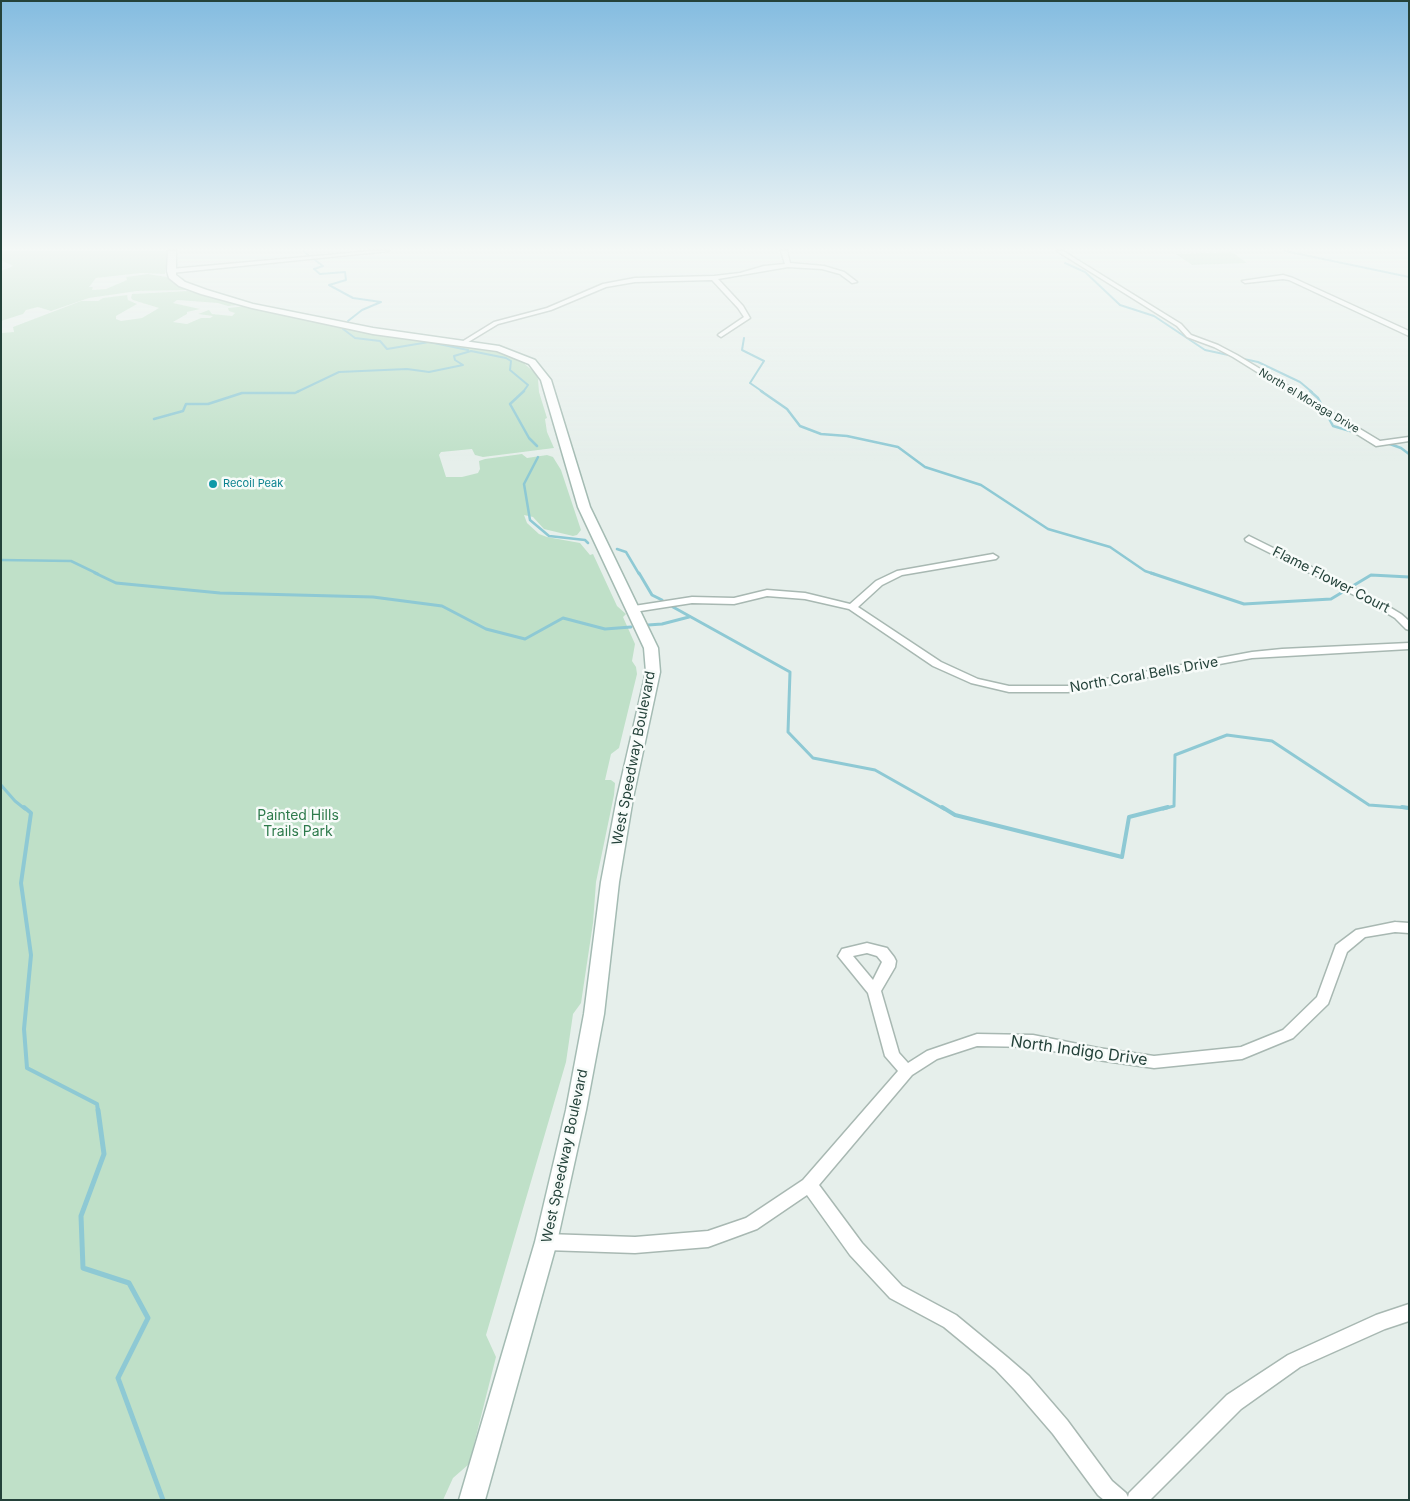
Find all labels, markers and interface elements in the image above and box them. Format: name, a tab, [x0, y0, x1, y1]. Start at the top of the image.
street label: North el Moraga Drive	[1256, 366, 1362, 436]
place label: Recoil Peak	[223, 477, 283, 491]
marker: Recoil Peak	[207, 478, 219, 490]
street label: Flame Flower Court	[1270, 543, 1392, 617]
street label: North Coral Bells Drive	[1068, 654, 1220, 696]
street label: West Speedway Boulevard	[609, 670, 659, 846]
park label: Painted Hills Trails Park	[257, 808, 339, 840]
street label: North Indigo Drive	[1009, 1032, 1149, 1070]
street label: West Speedway Boulevard	[538, 1068, 592, 1244]

